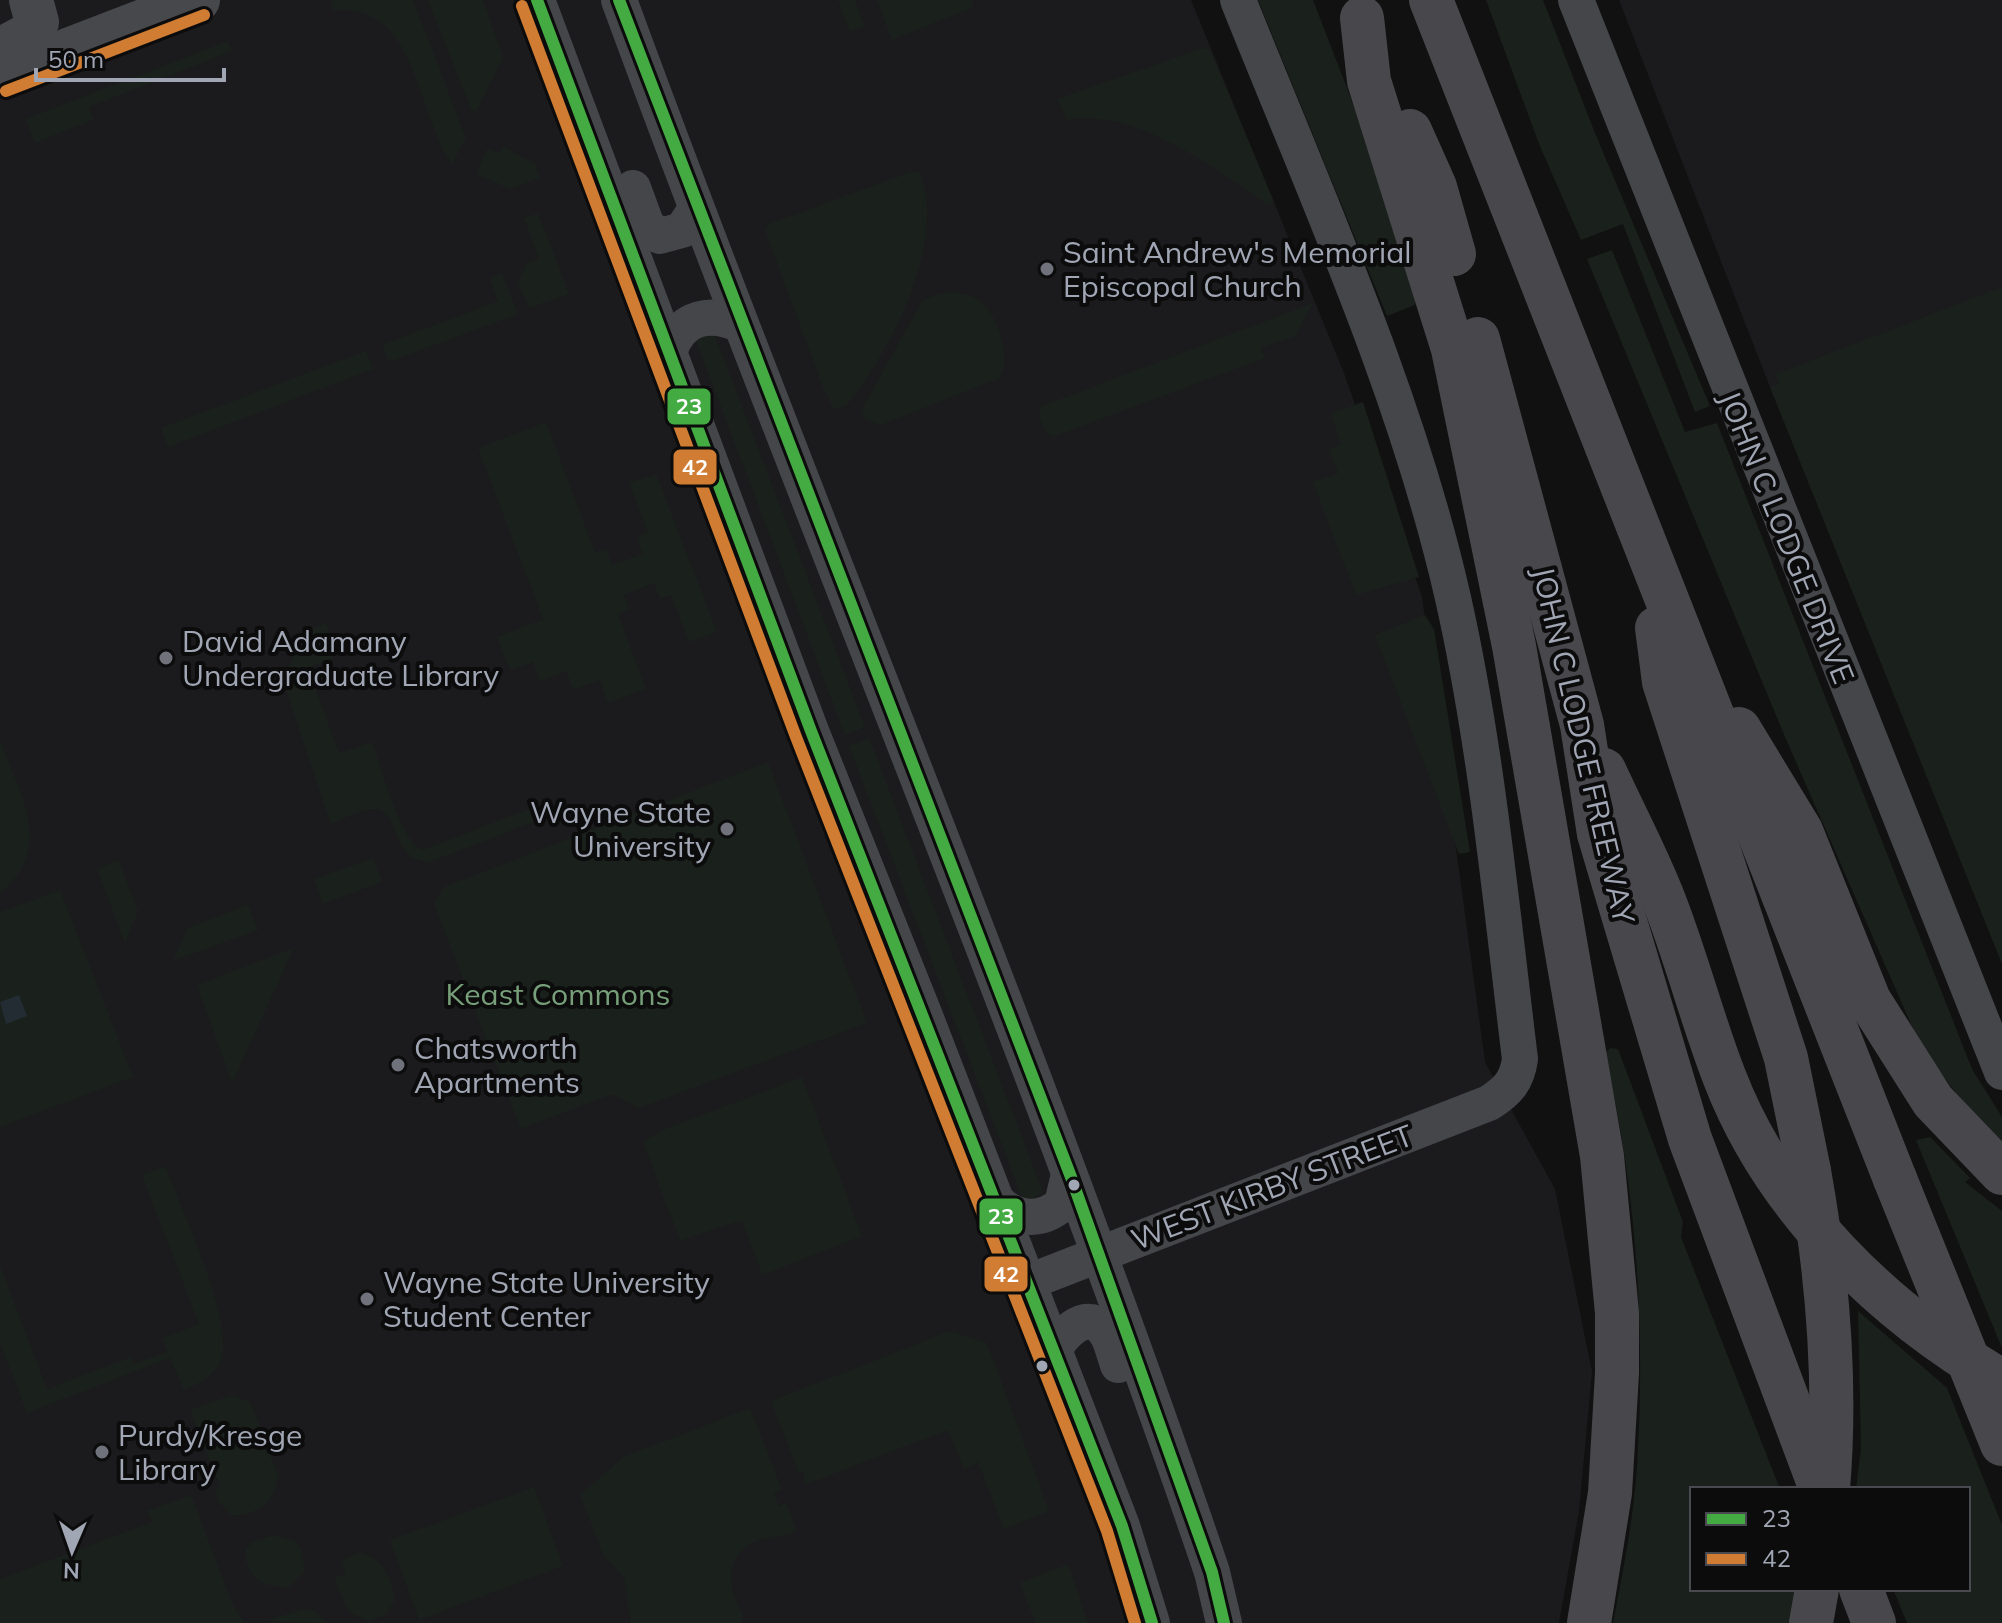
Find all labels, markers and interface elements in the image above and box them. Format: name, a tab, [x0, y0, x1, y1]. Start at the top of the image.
scale bar	[36, 32, 224, 82]
text: 50 m	[48, 44, 104, 74]
place label: Saint Andrew's Memorial Episcopal Church	[1063, 233, 1411, 305]
marker: Saint Andrew's Memorial Episcopal Church	[1038, 260, 1056, 278]
street label: JOHN C LODGE DRIVE	[1711, 385, 1863, 689]
line badge: 23	[666, 387, 712, 426]
text: 23	[676, 392, 702, 420]
line badge: 42	[672, 448, 718, 486]
text: 42	[682, 453, 708, 481]
street label: JOHN C LODGE FREEWAY	[1524, 563, 1644, 928]
place label: David Adamany Undergraduate Library	[182, 622, 499, 694]
marker: David Adamany Undergraduate Library	[157, 649, 175, 667]
place label: Wayne State University	[530, 793, 711, 865]
marker: Wayne State University	[718, 820, 736, 838]
park label: Keast Commons	[446, 975, 670, 1013]
place label: Chatsworth Apartments	[414, 1029, 580, 1101]
marker: Chatsworth Apartments	[389, 1056, 407, 1074]
street label: WEST KIRBY STREET	[1126, 1116, 1418, 1258]
unlabelled marker	[1066, 1177, 1082, 1193]
line badge: 23	[978, 1197, 1024, 1236]
text: 23	[988, 1202, 1014, 1230]
line badge: 42	[983, 1255, 1029, 1293]
text: 42	[993, 1260, 1019, 1288]
place label: Wayne State University Student Center	[383, 1263, 710, 1335]
marker: Wayne State University Student Center	[358, 1290, 376, 1308]
unlabelled marker	[1034, 1358, 1050, 1374]
place label: Purdy/Kresge Library	[118, 1416, 302, 1488]
marker: Purdy/Kresge Library	[93, 1443, 111, 1461]
legend	[1690, 1487, 1970, 1591]
text: 23	[1762, 1503, 1791, 1533]
north arrow	[32, 1511, 112, 1591]
text: 42	[1762, 1543, 1791, 1573]
text: N	[63, 1557, 80, 1585]

